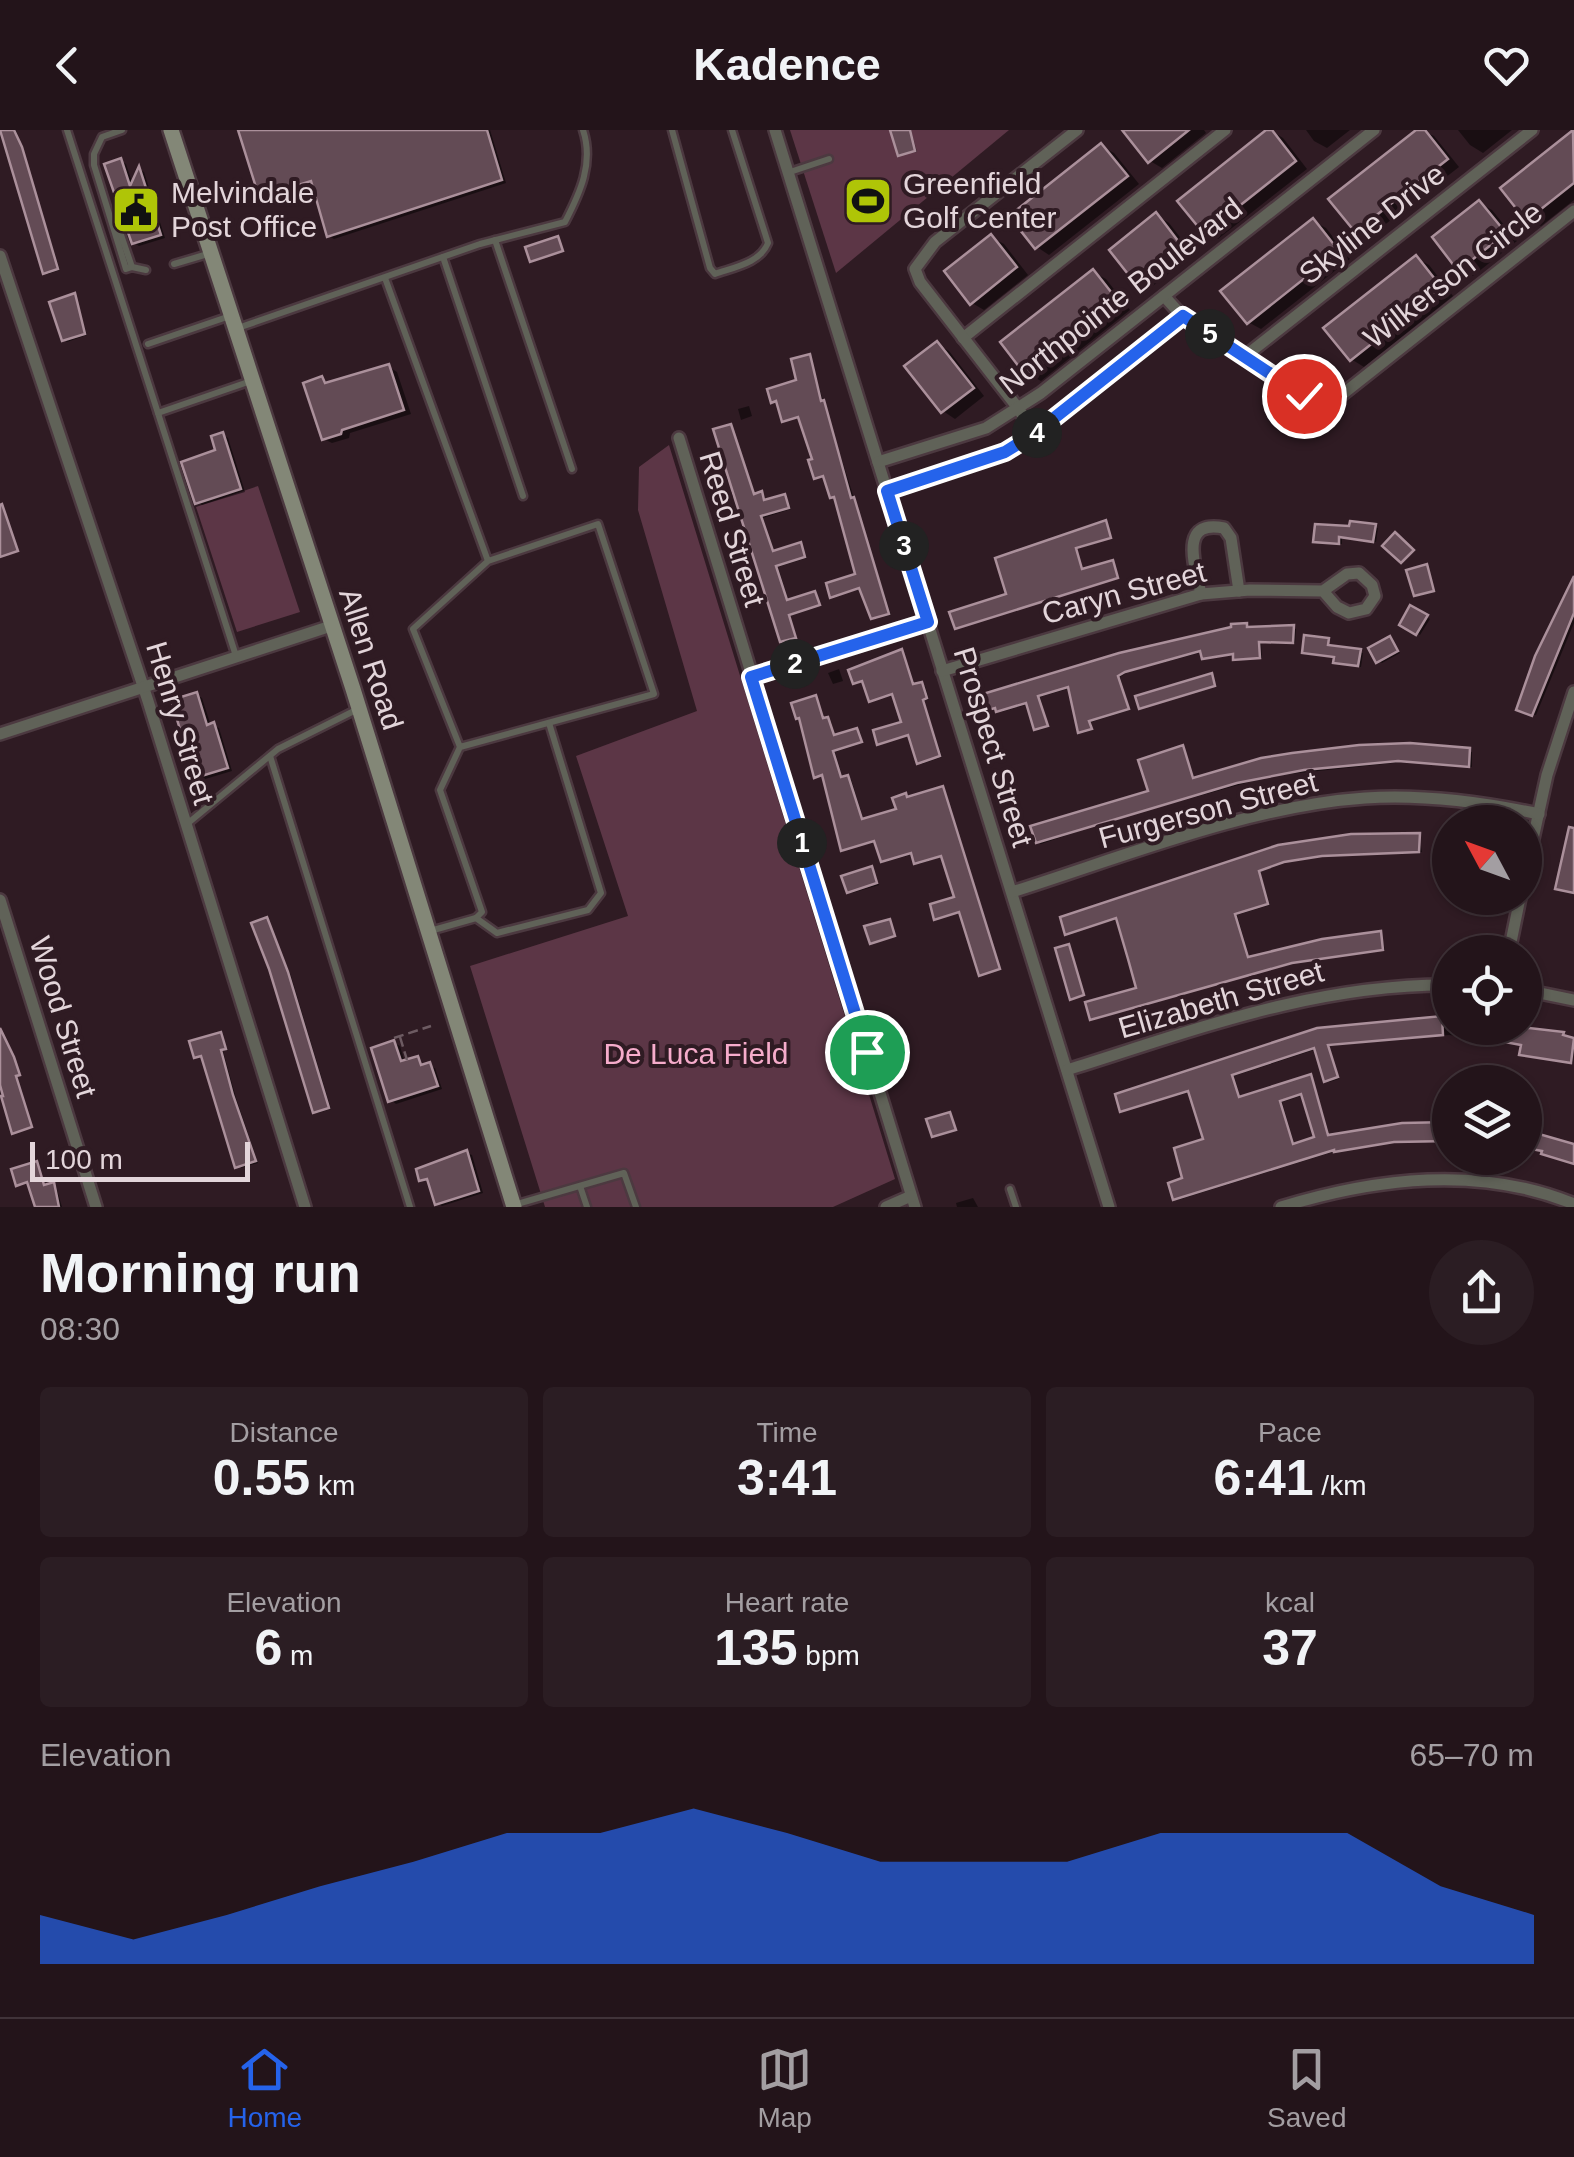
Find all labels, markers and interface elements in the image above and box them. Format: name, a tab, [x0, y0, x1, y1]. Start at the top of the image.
icon: back	[40, 38, 95, 93]
icon: heart	[1479, 38, 1534, 93]
text: Kadence	[693, 39, 881, 90]
street label: Skyline Drive	[1293, 157, 1451, 290]
place label: Greenfield Golf Center	[903, 167, 1056, 234]
sports icon: Greenfield Golf Center	[842, 175, 894, 227]
place label: Melvindale Post Office	[171, 176, 317, 243]
public building icon: Melvindale Post Office	[110, 184, 162, 236]
street label: Northpointe Boulevard	[993, 191, 1248, 401]
street label: Wilkerson Circle	[1357, 195, 1548, 354]
pin: 5	[1185, 309, 1235, 359]
text: 5	[1202, 318, 1218, 349]
pin	[1262, 354, 1347, 439]
icon: check	[1277, 369, 1332, 424]
pin: 4	[1012, 408, 1062, 458]
text: 4	[1029, 417, 1045, 448]
street label: Reed Street	[693, 447, 772, 611]
pin: 3	[879, 521, 929, 571]
text: 3	[896, 530, 912, 561]
street label: Caryn Street	[1038, 555, 1210, 630]
street label: Allen Road	[333, 584, 410, 734]
street label: Henry Street	[140, 638, 221, 809]
pin: 2	[770, 639, 820, 689]
street label: Prospect Street	[947, 643, 1040, 851]
text: 2	[787, 648, 803, 679]
street label: Furgerson Street	[1095, 764, 1321, 855]
north arrow	[1432, 805, 1542, 915]
map controls	[1432, 805, 1542, 1175]
pin: 1	[777, 818, 827, 868]
text: 1	[794, 827, 810, 858]
street label: Wood Street	[23, 933, 104, 1102]
button: locate	[1432, 935, 1542, 1045]
street label: Elizabeth Street	[1115, 954, 1328, 1045]
pin	[825, 1010, 910, 1095]
icon: arrive	[840, 1025, 895, 1080]
park label: De Luca Field	[603, 1037, 789, 1070]
button: layers	[1432, 1065, 1542, 1175]
scale bar	[30, 1137, 250, 1182]
text: 100 m	[45, 1144, 123, 1175]
button: share	[1429, 1240, 1534, 1345]
text: Morning run	[40, 1242, 361, 1304]
text: 08:30	[40, 1311, 120, 1347]
text: Distance	[230, 1417, 338, 1448]
text: Time	[756, 1417, 818, 1448]
text: Pace	[1258, 1417, 1322, 1448]
text: 0.55	[213, 1450, 310, 1506]
text: 3:41	[737, 1450, 837, 1506]
text: 6:41	[1214, 1450, 1314, 1506]
text: km	[310, 1470, 355, 1501]
text: /km	[1314, 1470, 1366, 1501]
text: Elevation	[226, 1587, 342, 1618]
text: Heart rate	[725, 1587, 849, 1618]
text: kcal	[1265, 1587, 1315, 1618]
text: 6	[255, 1620, 282, 1676]
text: 135	[714, 1620, 798, 1676]
text: 37	[1262, 1620, 1318, 1676]
text: m	[282, 1640, 313, 1671]
text: bpm	[798, 1640, 860, 1671]
text: Elevation	[40, 1737, 172, 1773]
text: 65–70 m	[1409, 1737, 1534, 1773]
tab: Home	[227, 2042, 302, 2134]
tab: Map	[757, 2042, 812, 2134]
tab: Saved	[1267, 2042, 1346, 2134]

